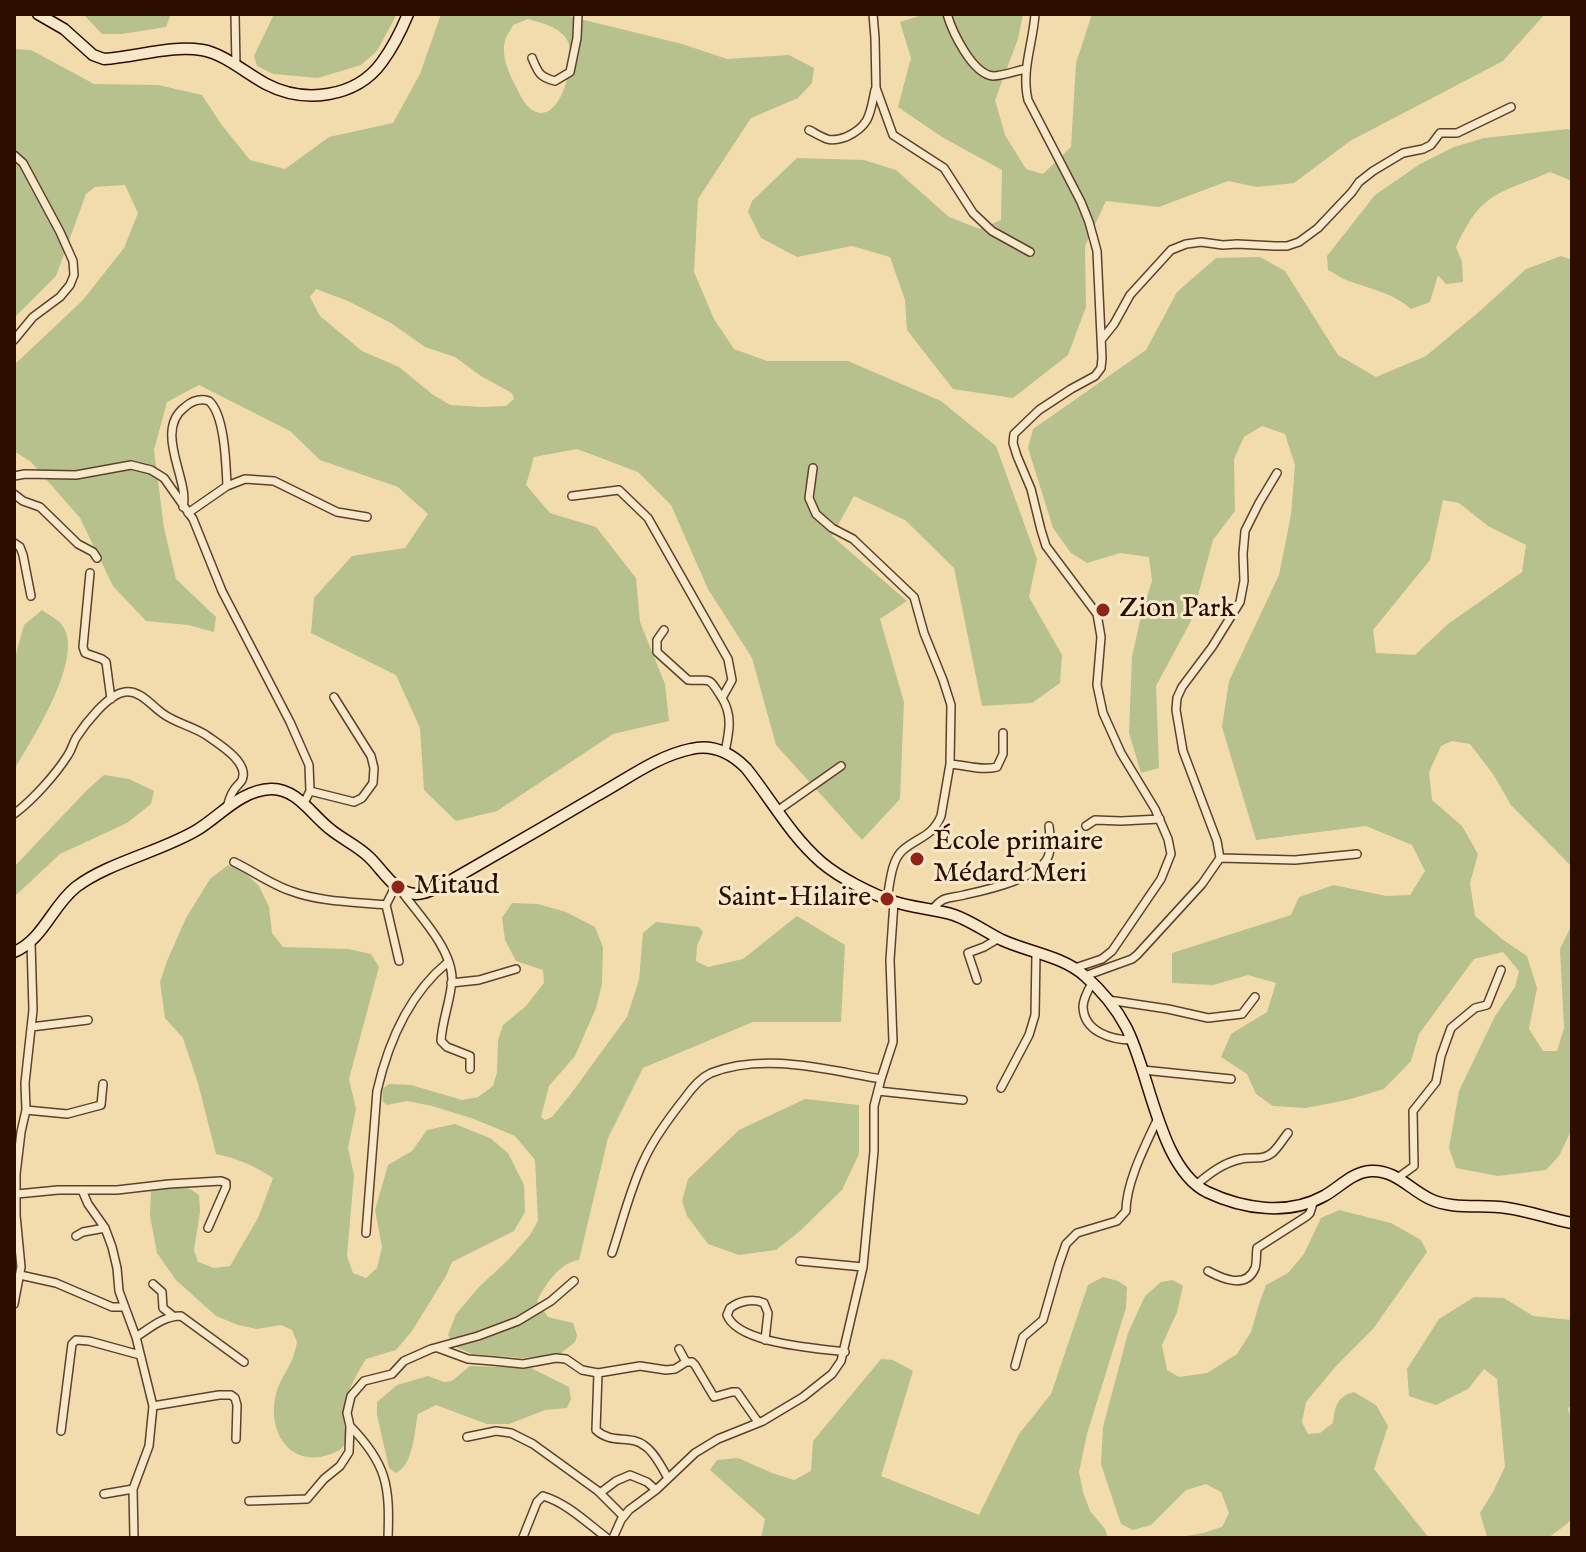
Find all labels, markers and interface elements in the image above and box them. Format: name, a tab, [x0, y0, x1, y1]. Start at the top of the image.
place label: Zion Park	[1119, 593, 1235, 627]
marker: Zion Park	[1094, 601, 1112, 619]
place label: École primaire Médard Meri	[933, 826, 1103, 892]
marker: École primaire Médard Meri	[908, 850, 926, 868]
place label: Mitaud	[414, 870, 499, 904]
marker: Mitaud	[389, 878, 407, 896]
place label: Saint-Hilaire	[718, 882, 871, 916]
marker: Saint-Hilaire	[878, 890, 896, 908]

